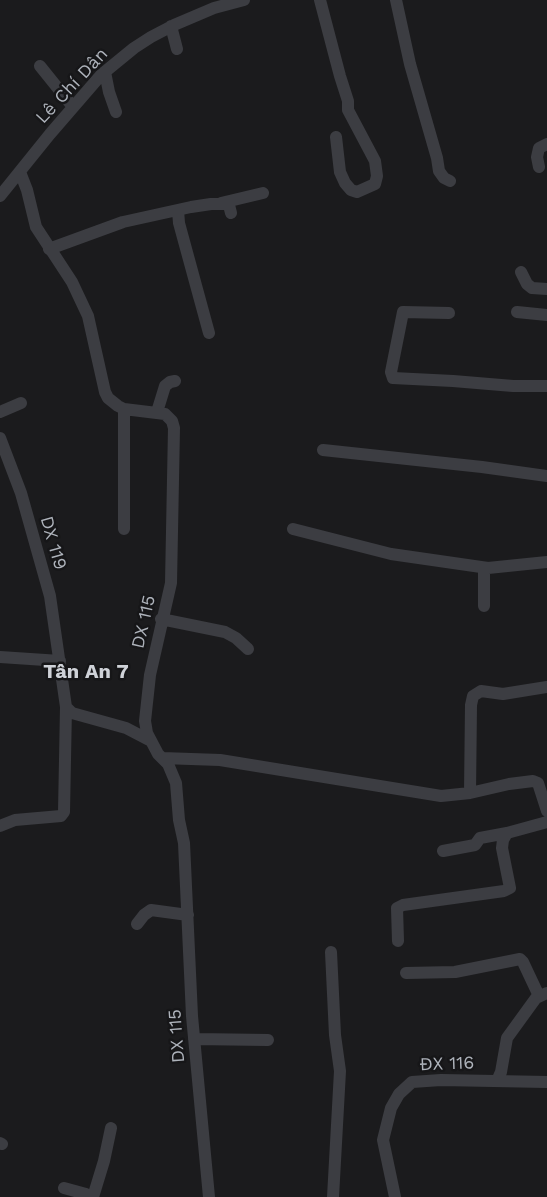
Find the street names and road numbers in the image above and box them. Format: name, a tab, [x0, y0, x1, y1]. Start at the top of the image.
street label: Lê Chí Dân	[31, 44, 113, 128]
street label: DX 119	[35, 514, 71, 572]
street label: DX 115	[127, 593, 161, 651]
street label: DX 115	[164, 1008, 190, 1064]
street label: ĐX 116	[419, 1052, 475, 1076]

